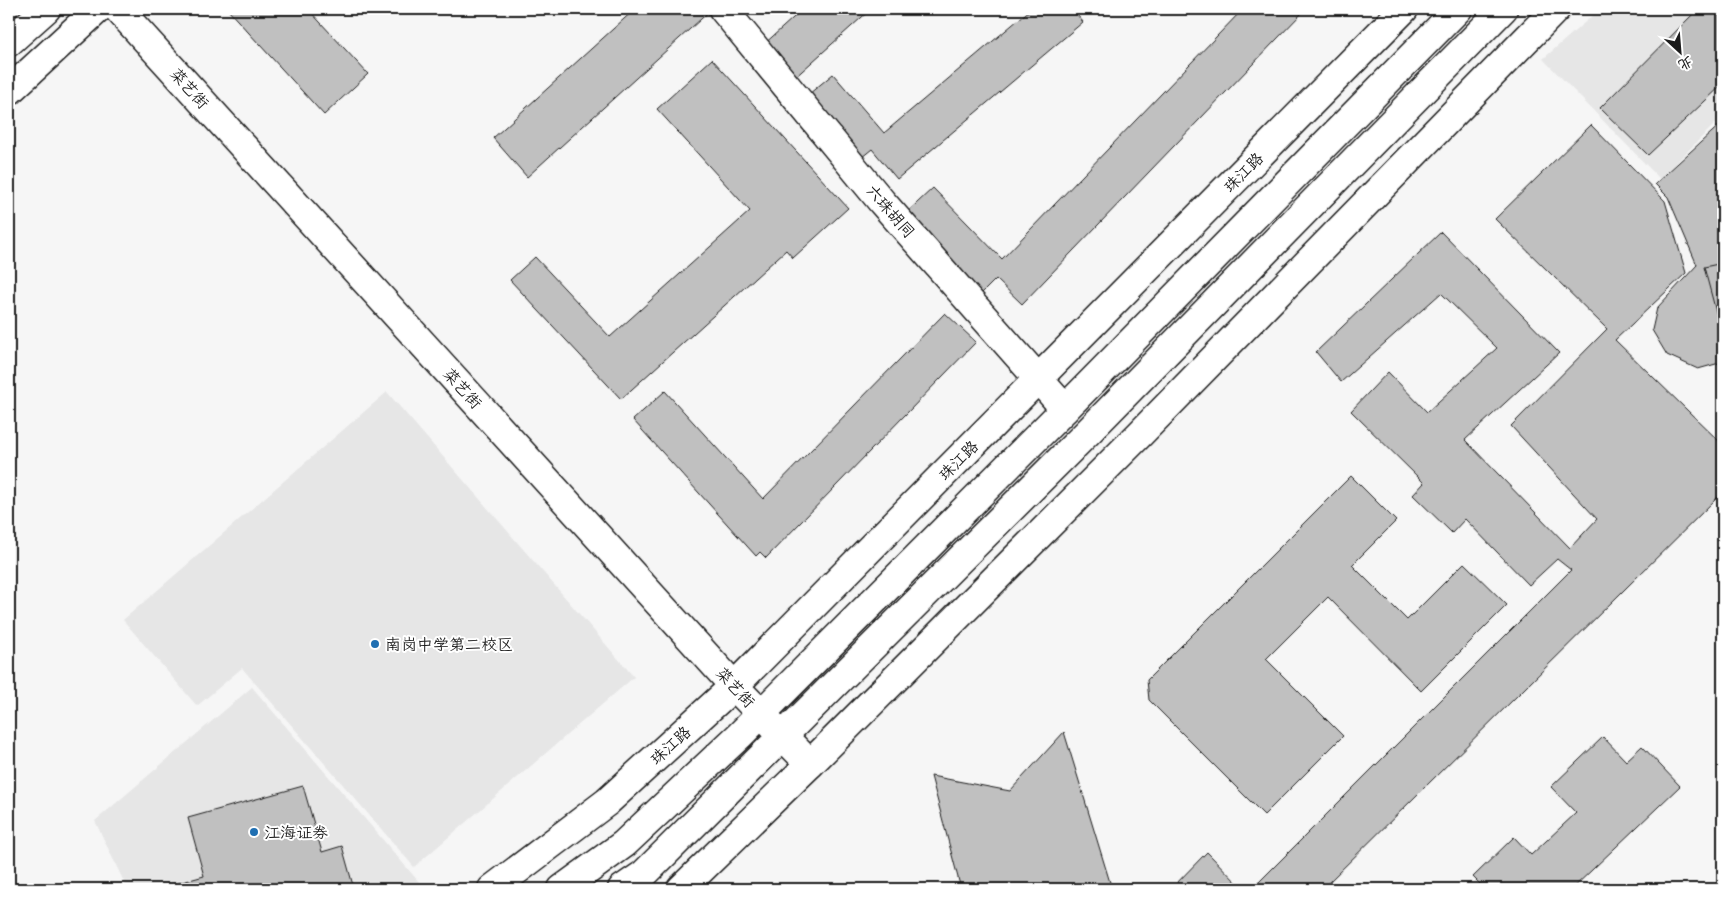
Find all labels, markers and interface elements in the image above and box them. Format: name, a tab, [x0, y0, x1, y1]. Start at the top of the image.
north arrow	[1654, 28, 1704, 78]
text: 北	[1675, 53, 1696, 76]
street label: 菜艺街	[166, 63, 214, 113]
street label: 珠江路	[1218, 147, 1268, 197]
street label: 六珠胡同	[862, 180, 920, 242]
street label: 菜艺街	[439, 363, 487, 413]
street label: 珠江路	[933, 435, 983, 485]
place label: 南岗中学第二校区	[385, 633, 513, 655]
marker: 南岗中学第二校区	[369, 638, 381, 650]
street label: 菜艺街	[712, 662, 760, 712]
street label: 珠江路	[645, 721, 695, 769]
place label: 江海证券	[264, 821, 328, 843]
marker: 江海证券	[248, 826, 260, 838]

